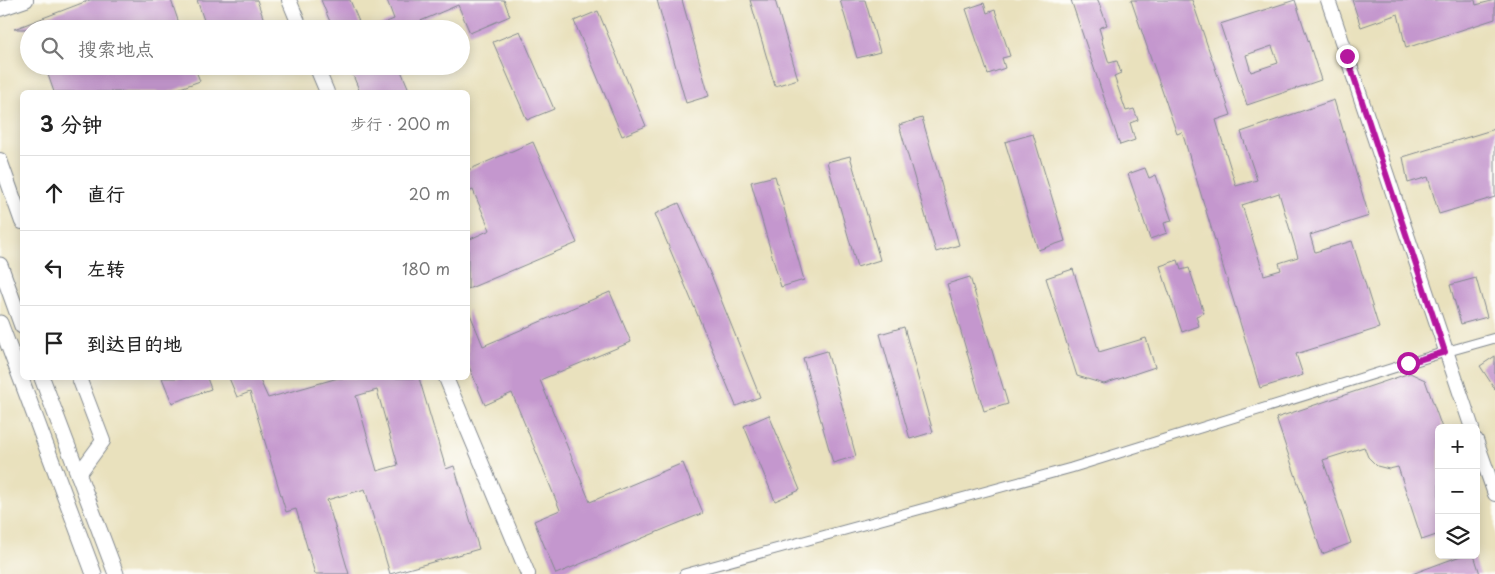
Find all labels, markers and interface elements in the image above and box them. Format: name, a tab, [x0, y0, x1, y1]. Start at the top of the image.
search box	[20, 20, 470, 75]
icon: search	[38, 34, 66, 62]
text: 搜索地点	[78, 34, 154, 62]
route end	[1336, 45, 1359, 68]
text: 3 分钟	[40, 107, 103, 139]
text: 步行 · 200 m	[351, 111, 450, 135]
icon: ahead	[40, 179, 68, 207]
text: 直行	[87, 179, 125, 207]
text: 20 m	[409, 181, 450, 205]
icon: left	[40, 254, 68, 282]
text: 左转	[87, 254, 125, 282]
text: 180 m	[402, 256, 450, 280]
icon: arrive	[40, 329, 68, 357]
text: 到达目的地	[87, 329, 182, 357]
route start	[1397, 352, 1420, 375]
map controls	[1435, 424, 1480, 559]
button: +	[1435, 424, 1480, 469]
button: −	[1435, 469, 1480, 514]
button: layers	[1435, 514, 1480, 559]

